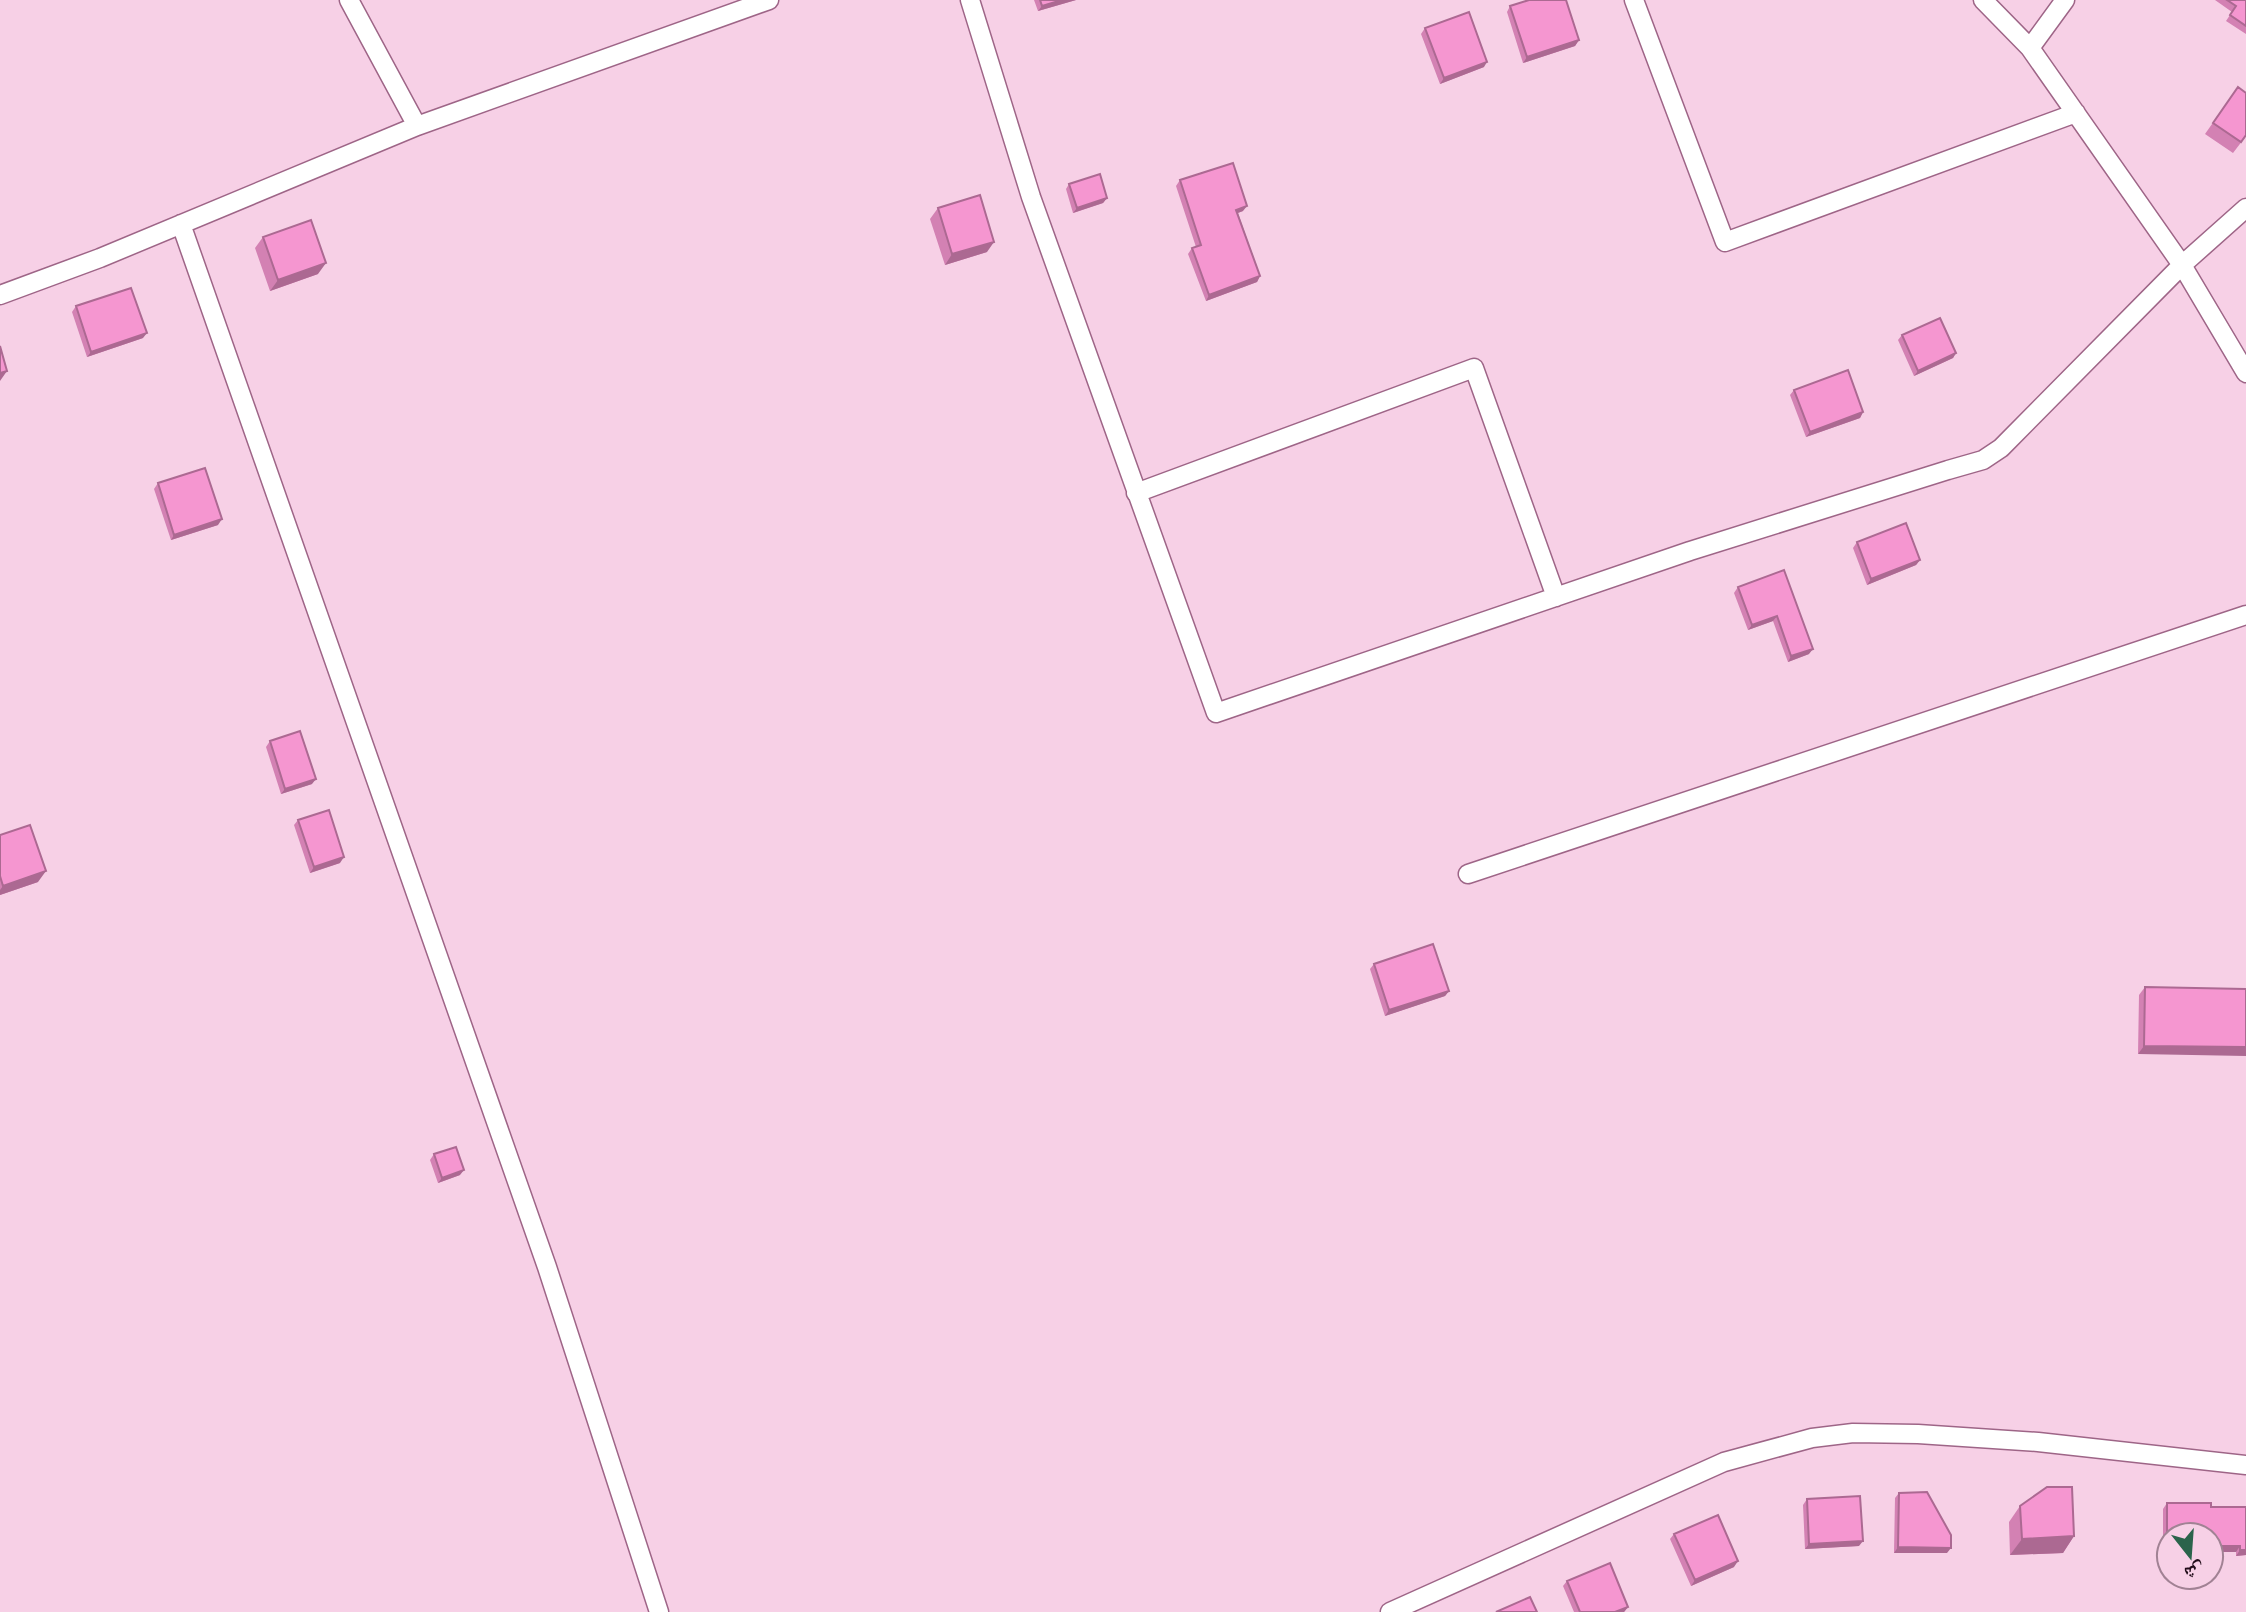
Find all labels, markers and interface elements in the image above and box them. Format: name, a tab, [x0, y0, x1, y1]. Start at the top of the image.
north arrow	[2155, 1521, 2225, 1591]
text: ش	[2182, 1557, 2208, 1587]

